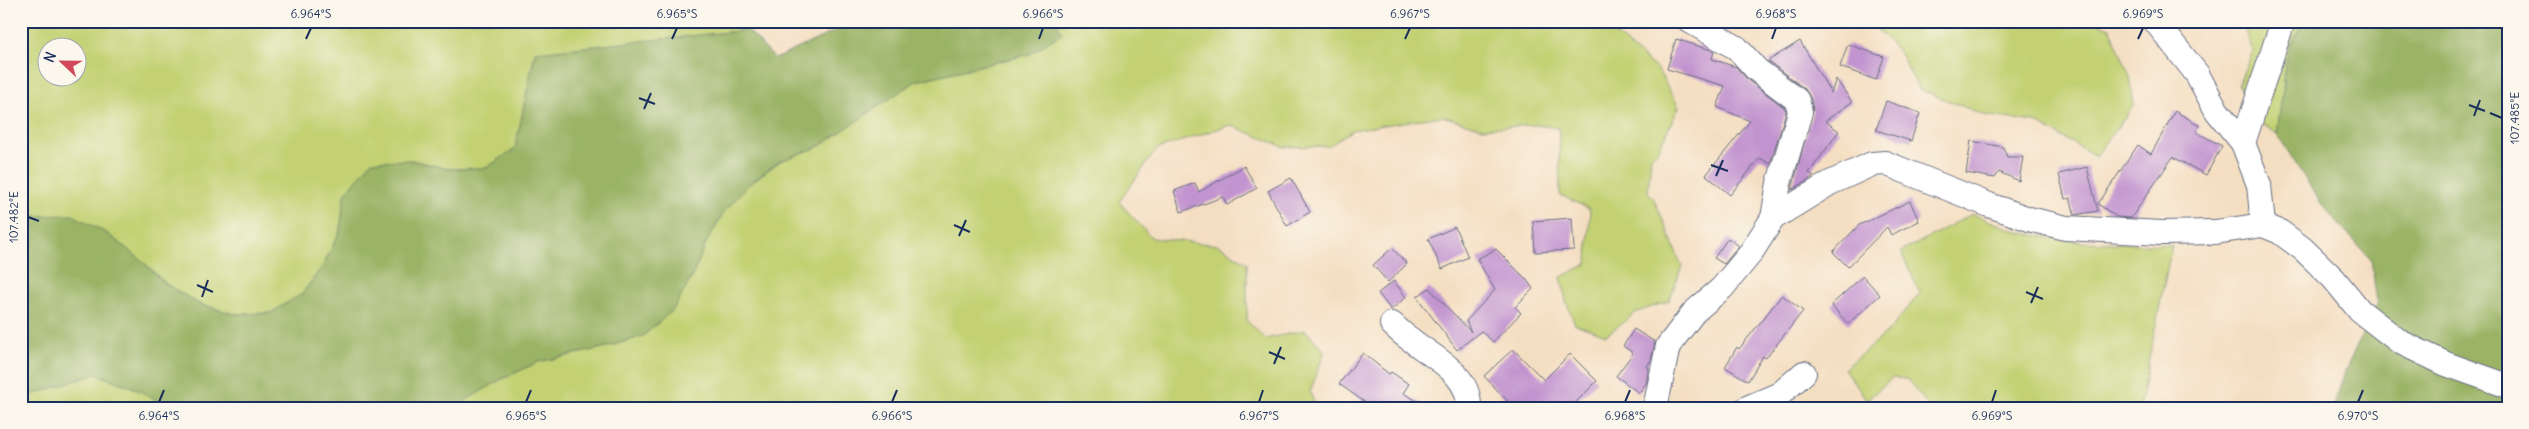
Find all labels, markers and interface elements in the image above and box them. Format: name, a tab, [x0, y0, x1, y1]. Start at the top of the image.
text: 6.964°S	[291, 6, 332, 21]
text: 6.965°S	[657, 6, 698, 21]
text: 6.966°S	[1023, 6, 1064, 21]
text: 6.967°S	[1390, 6, 1430, 21]
text: 6.968°S	[1756, 6, 1797, 21]
text: 6.969°S	[2123, 6, 2164, 21]
north arrow	[38, 38, 88, 88]
text: N	[40, 49, 60, 65]
text: 107.485°E	[2507, 92, 2522, 144]
text: 107.482°E	[6, 191, 21, 243]
text: 6.964°S	[139, 408, 180, 423]
text: 6.965°S	[506, 408, 547, 423]
text: 6.966°S	[872, 408, 913, 423]
text: 6.967°S	[1239, 408, 1279, 423]
text: 6.968°S	[1605, 408, 1646, 423]
text: 6.969°S	[1972, 408, 2013, 423]
text: 6.970°S	[2338, 408, 2379, 423]

